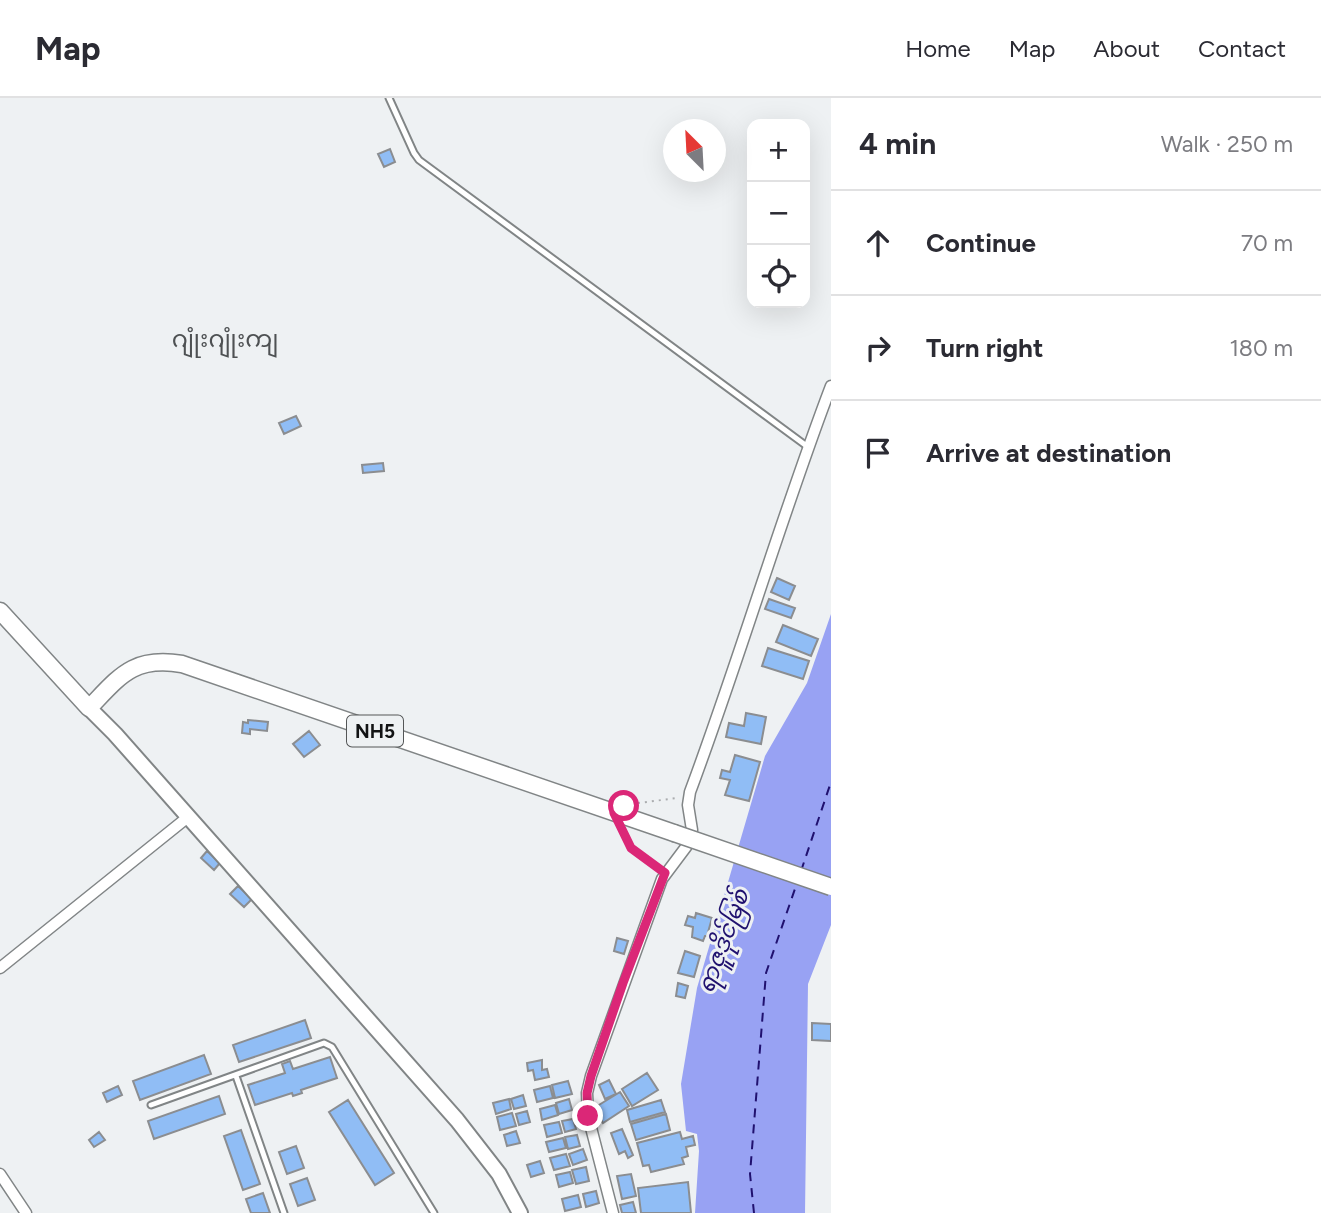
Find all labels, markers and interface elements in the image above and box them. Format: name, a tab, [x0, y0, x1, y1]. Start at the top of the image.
text: Map	[35, 29, 101, 68]
text: Home	[905, 34, 971, 63]
text: Map	[1009, 34, 1055, 63]
text: About	[1093, 34, 1160, 63]
text: Contact	[1198, 34, 1286, 63]
north arrow	[663, 119, 726, 182]
map controls	[747, 119, 810, 308]
button: +	[747, 119, 810, 182]
text: 4 min	[859, 125, 936, 162]
text: Walk · 250 m	[1161, 130, 1293, 158]
button: −	[747, 182, 810, 245]
icon: ahead	[859, 224, 897, 262]
text: Continue	[926, 227, 1036, 259]
text: 70 m	[1241, 229, 1293, 257]
button: locate	[747, 245, 810, 308]
district label: ဂျုံးဂျုံးကျ	[172, 324, 278, 358]
icon: right	[859, 329, 897, 367]
text: Turn right	[926, 332, 1043, 364]
text: 180 m	[1229, 334, 1293, 362]
icon: arrive	[859, 434, 897, 472]
text: Arrive at destination	[926, 437, 1171, 469]
road number: NH5	[347, 716, 403, 746]
route start	[608, 790, 639, 821]
water label: ရာဇူဒိုင်မြစ်	[689, 883, 760, 998]
route end	[572, 1100, 603, 1131]

